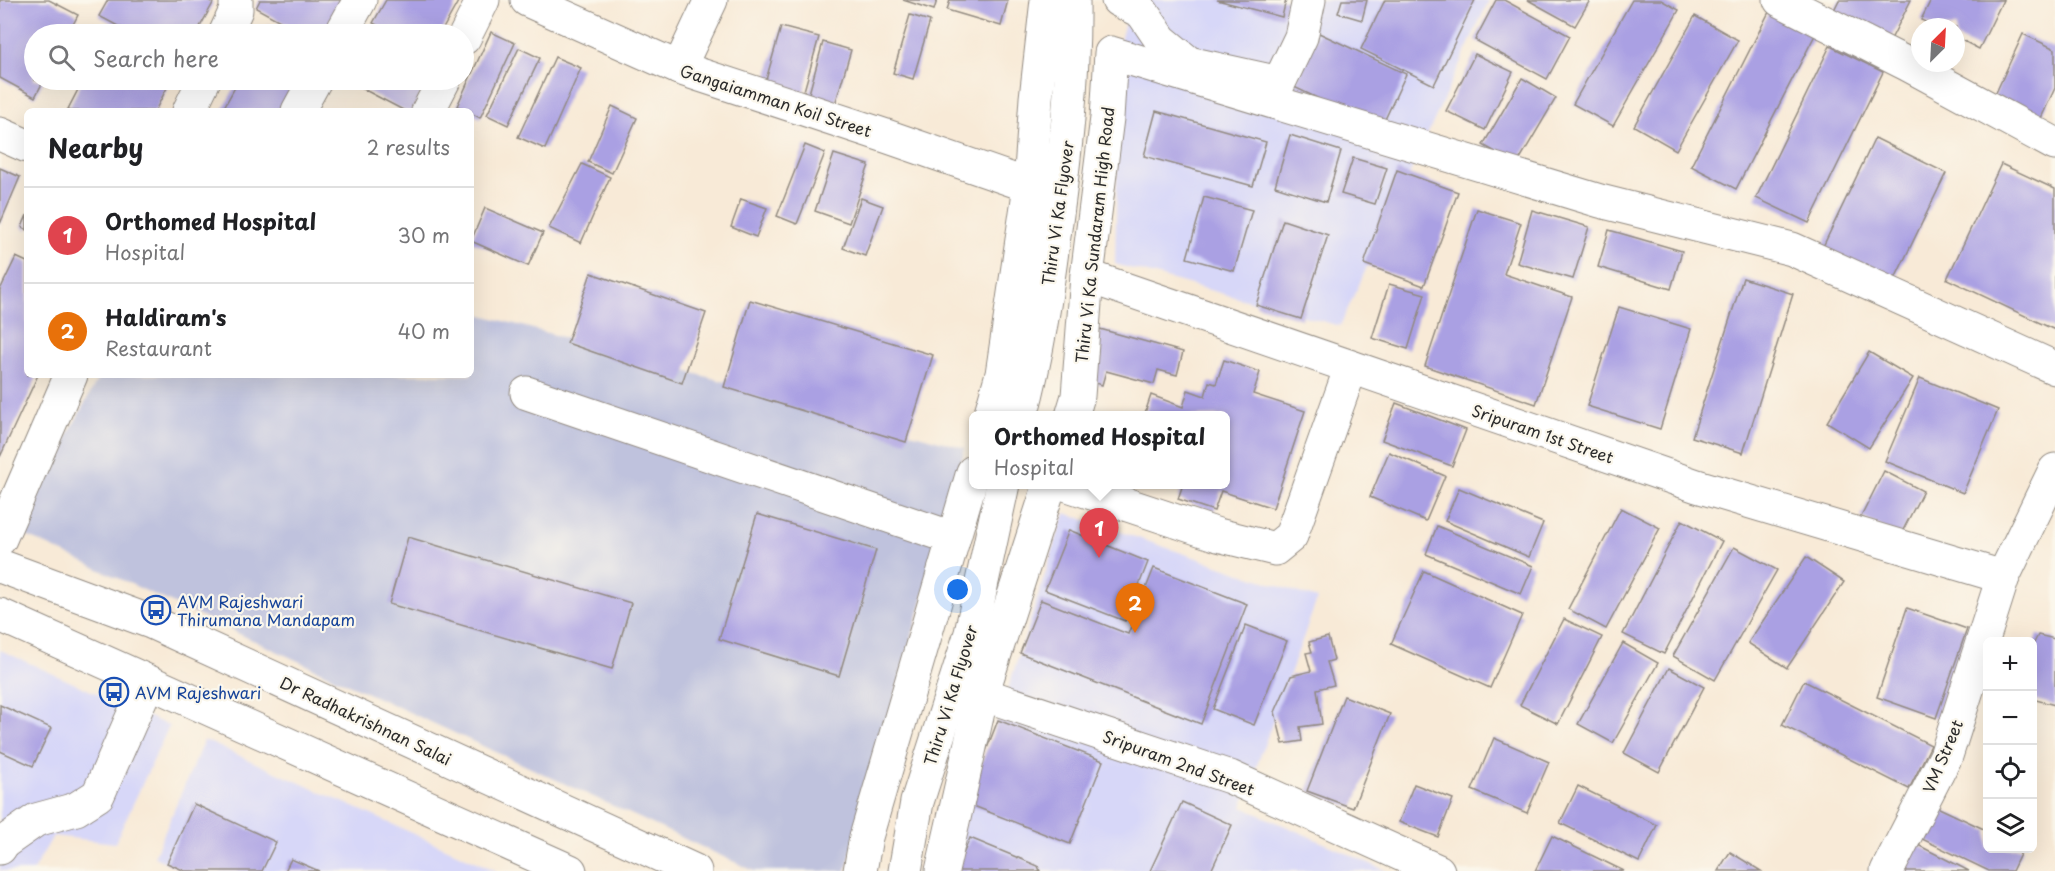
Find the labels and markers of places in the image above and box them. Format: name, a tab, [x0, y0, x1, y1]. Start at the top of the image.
pin: 1	[1080, 508, 1118, 558]
pin: 2	[1116, 584, 1154, 633]
place label: AVM Rajeshwari Thirumana Mandapam	[177, 589, 355, 631]
bus stop icon: AVM Rajeshwari Thirumana Mandapam	[140, 594, 172, 626]
bus stop icon: AVM Rajeshwari	[98, 676, 130, 708]
place label: AVM Rajeshwari	[135, 680, 261, 704]

